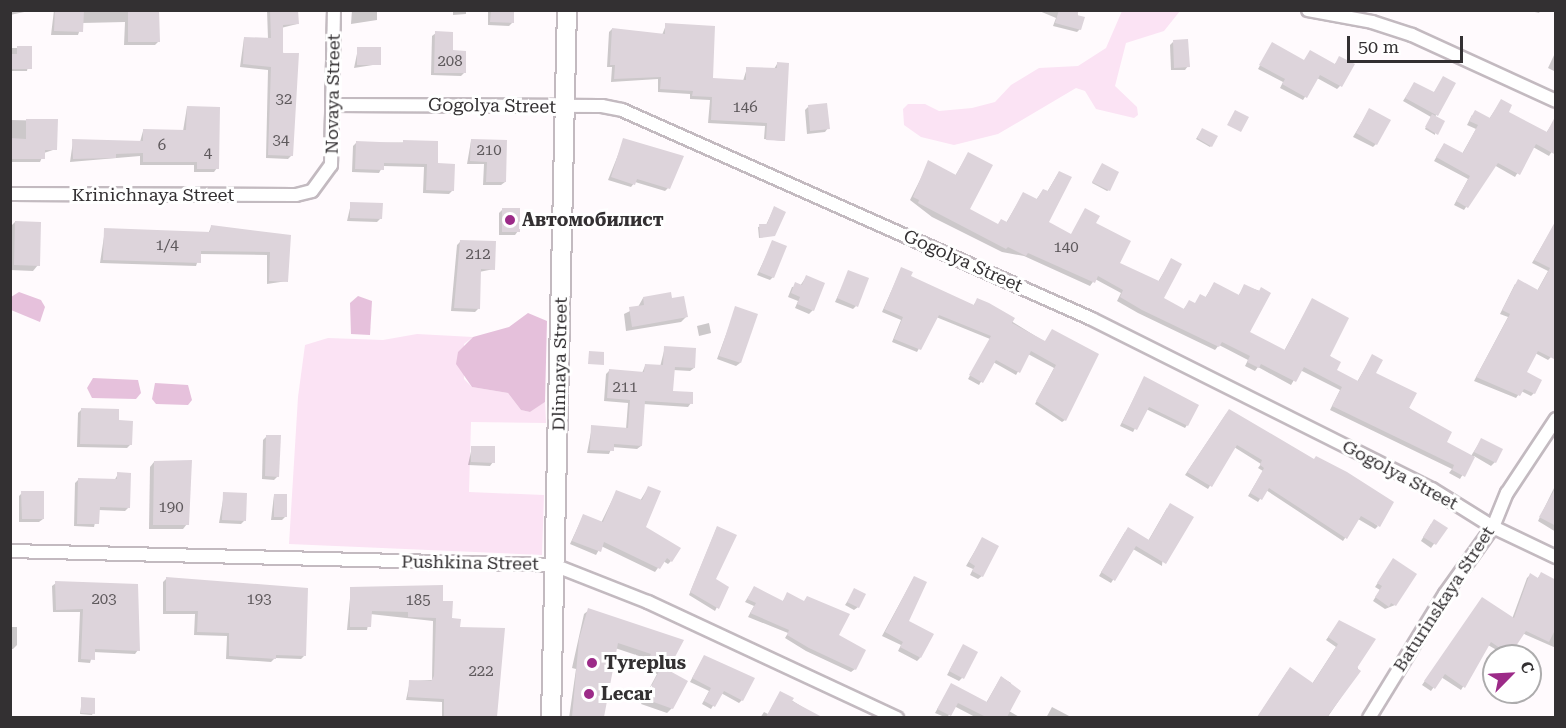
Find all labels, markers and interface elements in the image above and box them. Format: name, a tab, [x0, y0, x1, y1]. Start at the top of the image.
scale bar	[1350, 24, 1466, 62]
street label: Novaya Street	[321, 34, 345, 154]
text: 50 m	[1358, 36, 1399, 57]
house number: 208	[437, 53, 463, 71]
house number: 32	[276, 91, 292, 109]
street label: Gogolya Street	[428, 94, 556, 118]
house number: 146	[732, 99, 758, 117]
house number: 34	[273, 132, 289, 150]
house number: 6	[158, 137, 166, 155]
house number: 210	[476, 142, 502, 160]
house number: 4	[204, 145, 212, 163]
street label: Krinichnaya Street	[72, 184, 234, 206]
place label: Автомобилист	[522, 209, 664, 231]
marker: Автомобилист	[503, 213, 517, 227]
street label: Gogolya Street	[900, 225, 1026, 297]
house number: 1/4	[155, 237, 179, 255]
house number: 140	[1053, 239, 1079, 257]
house number: 212	[465, 246, 491, 264]
street label: Dlinnaya Street	[548, 297, 572, 431]
house number: 211	[612, 379, 638, 397]
street label: Gogolya Street	[1338, 435, 1462, 515]
house number: 190	[158, 499, 184, 517]
street label: Baturinskaya Street	[1389, 522, 1499, 676]
street label: Pushkina Street	[401, 551, 539, 575]
house number: 203	[91, 591, 117, 609]
house number: 193	[246, 591, 272, 609]
house number: 185	[405, 592, 431, 610]
north arrow	[1482, 644, 1542, 704]
place label: Tyreplus	[604, 652, 686, 674]
marker: Tyreplus	[585, 656, 599, 670]
text: С	[1516, 658, 1538, 676]
house number: 222	[468, 663, 494, 681]
place label: Lecar	[601, 683, 652, 705]
marker: Lecar	[582, 687, 596, 701]

